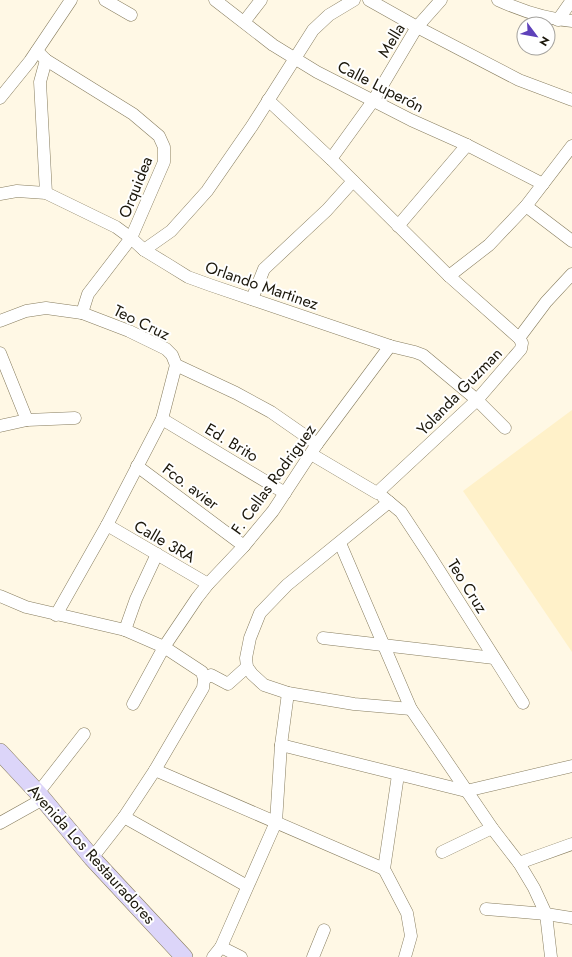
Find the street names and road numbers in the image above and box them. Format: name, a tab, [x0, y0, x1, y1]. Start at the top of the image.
street label: Mella	[372, 19, 411, 62]
street label: Calle Luperón	[334, 55, 428, 118]
street label: Orquidea	[113, 153, 158, 221]
street label: Orlando Martinez	[202, 255, 322, 316]
street label: Teo Cruz	[110, 299, 174, 346]
street label: Yolanda Guzman	[411, 342, 507, 440]
street label: Ed. Brito	[201, 417, 263, 468]
street label: F. Cellas Rodriguez	[225, 419, 322, 539]
street label: Fco. avier	[158, 458, 224, 516]
street label: Calle 3RA	[130, 515, 200, 568]
street label: Teo Cruz	[442, 555, 494, 618]
street label: Avenida Los Restauradores	[23, 779, 161, 929]

